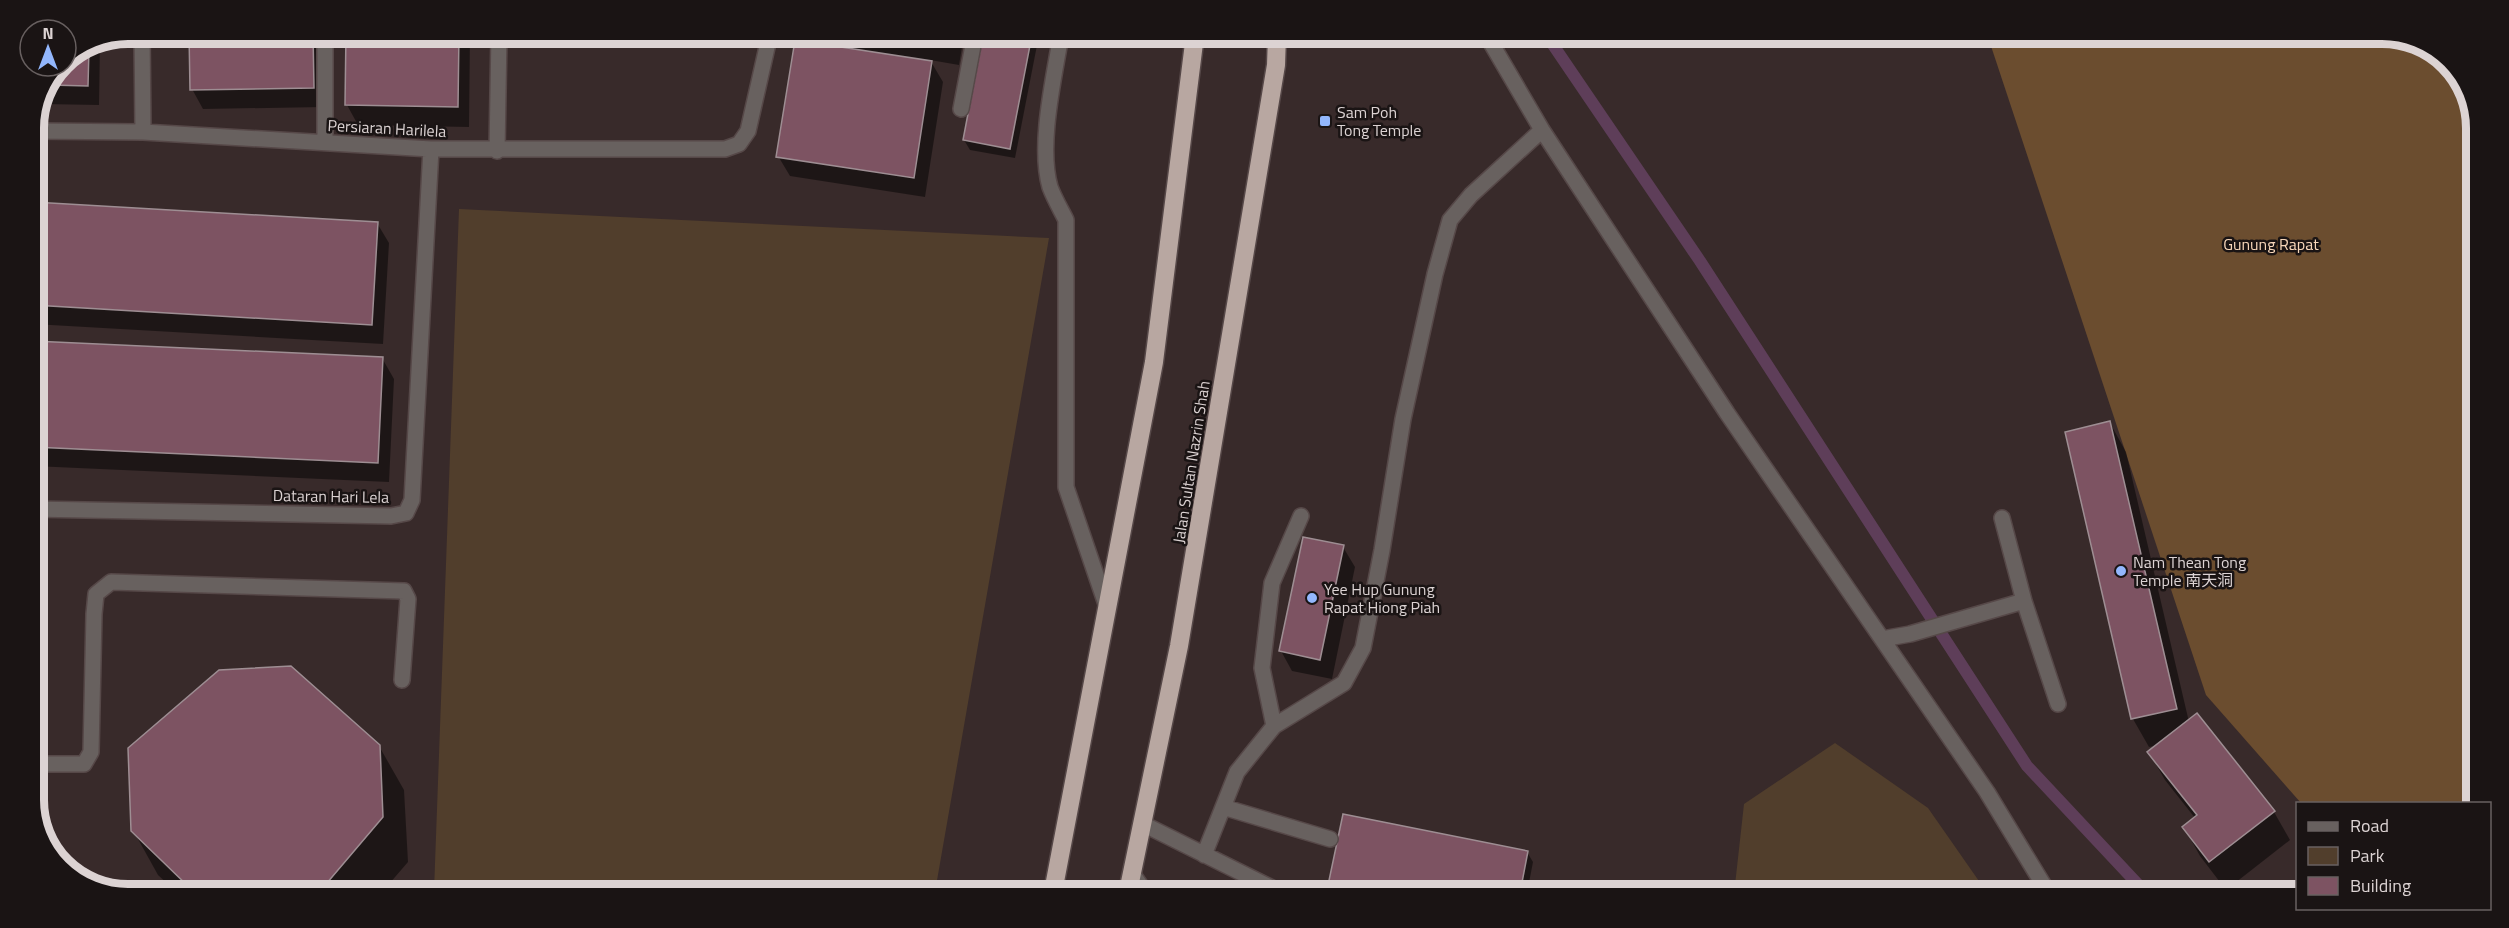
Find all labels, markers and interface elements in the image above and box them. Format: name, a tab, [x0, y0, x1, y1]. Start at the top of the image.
north arrow	[18, 18, 78, 78]
text: N	[42, 21, 54, 45]
place label: Sam Poh Tong Temple	[1337, 100, 1421, 142]
street label: Persiaran Harilela	[327, 113, 447, 143]
marker: Sam Poh Tong Temple	[1318, 114, 1332, 128]
park label: Gunung Rapat	[2223, 232, 2319, 256]
street label: Jalan Sultan Nazrin Shah	[1166, 379, 1216, 545]
street label: Dataran Hari Lela	[273, 483, 389, 509]
place label: Nam Thean Tong Temple 南天洞	[2133, 550, 2246, 592]
marker: Nam Thean Tong Temple 南天洞	[2114, 564, 2128, 578]
place label: Yee Hup Gunung Rapat Hiong Piah	[1324, 577, 1440, 619]
marker: Yee Hup Gunung Rapat Hiong Piah	[1305, 591, 1319, 605]
legend	[2296, 802, 2491, 910]
text: Road	[2350, 812, 2389, 839]
text: Park	[2350, 842, 2385, 869]
text: Building	[2350, 872, 2411, 899]

